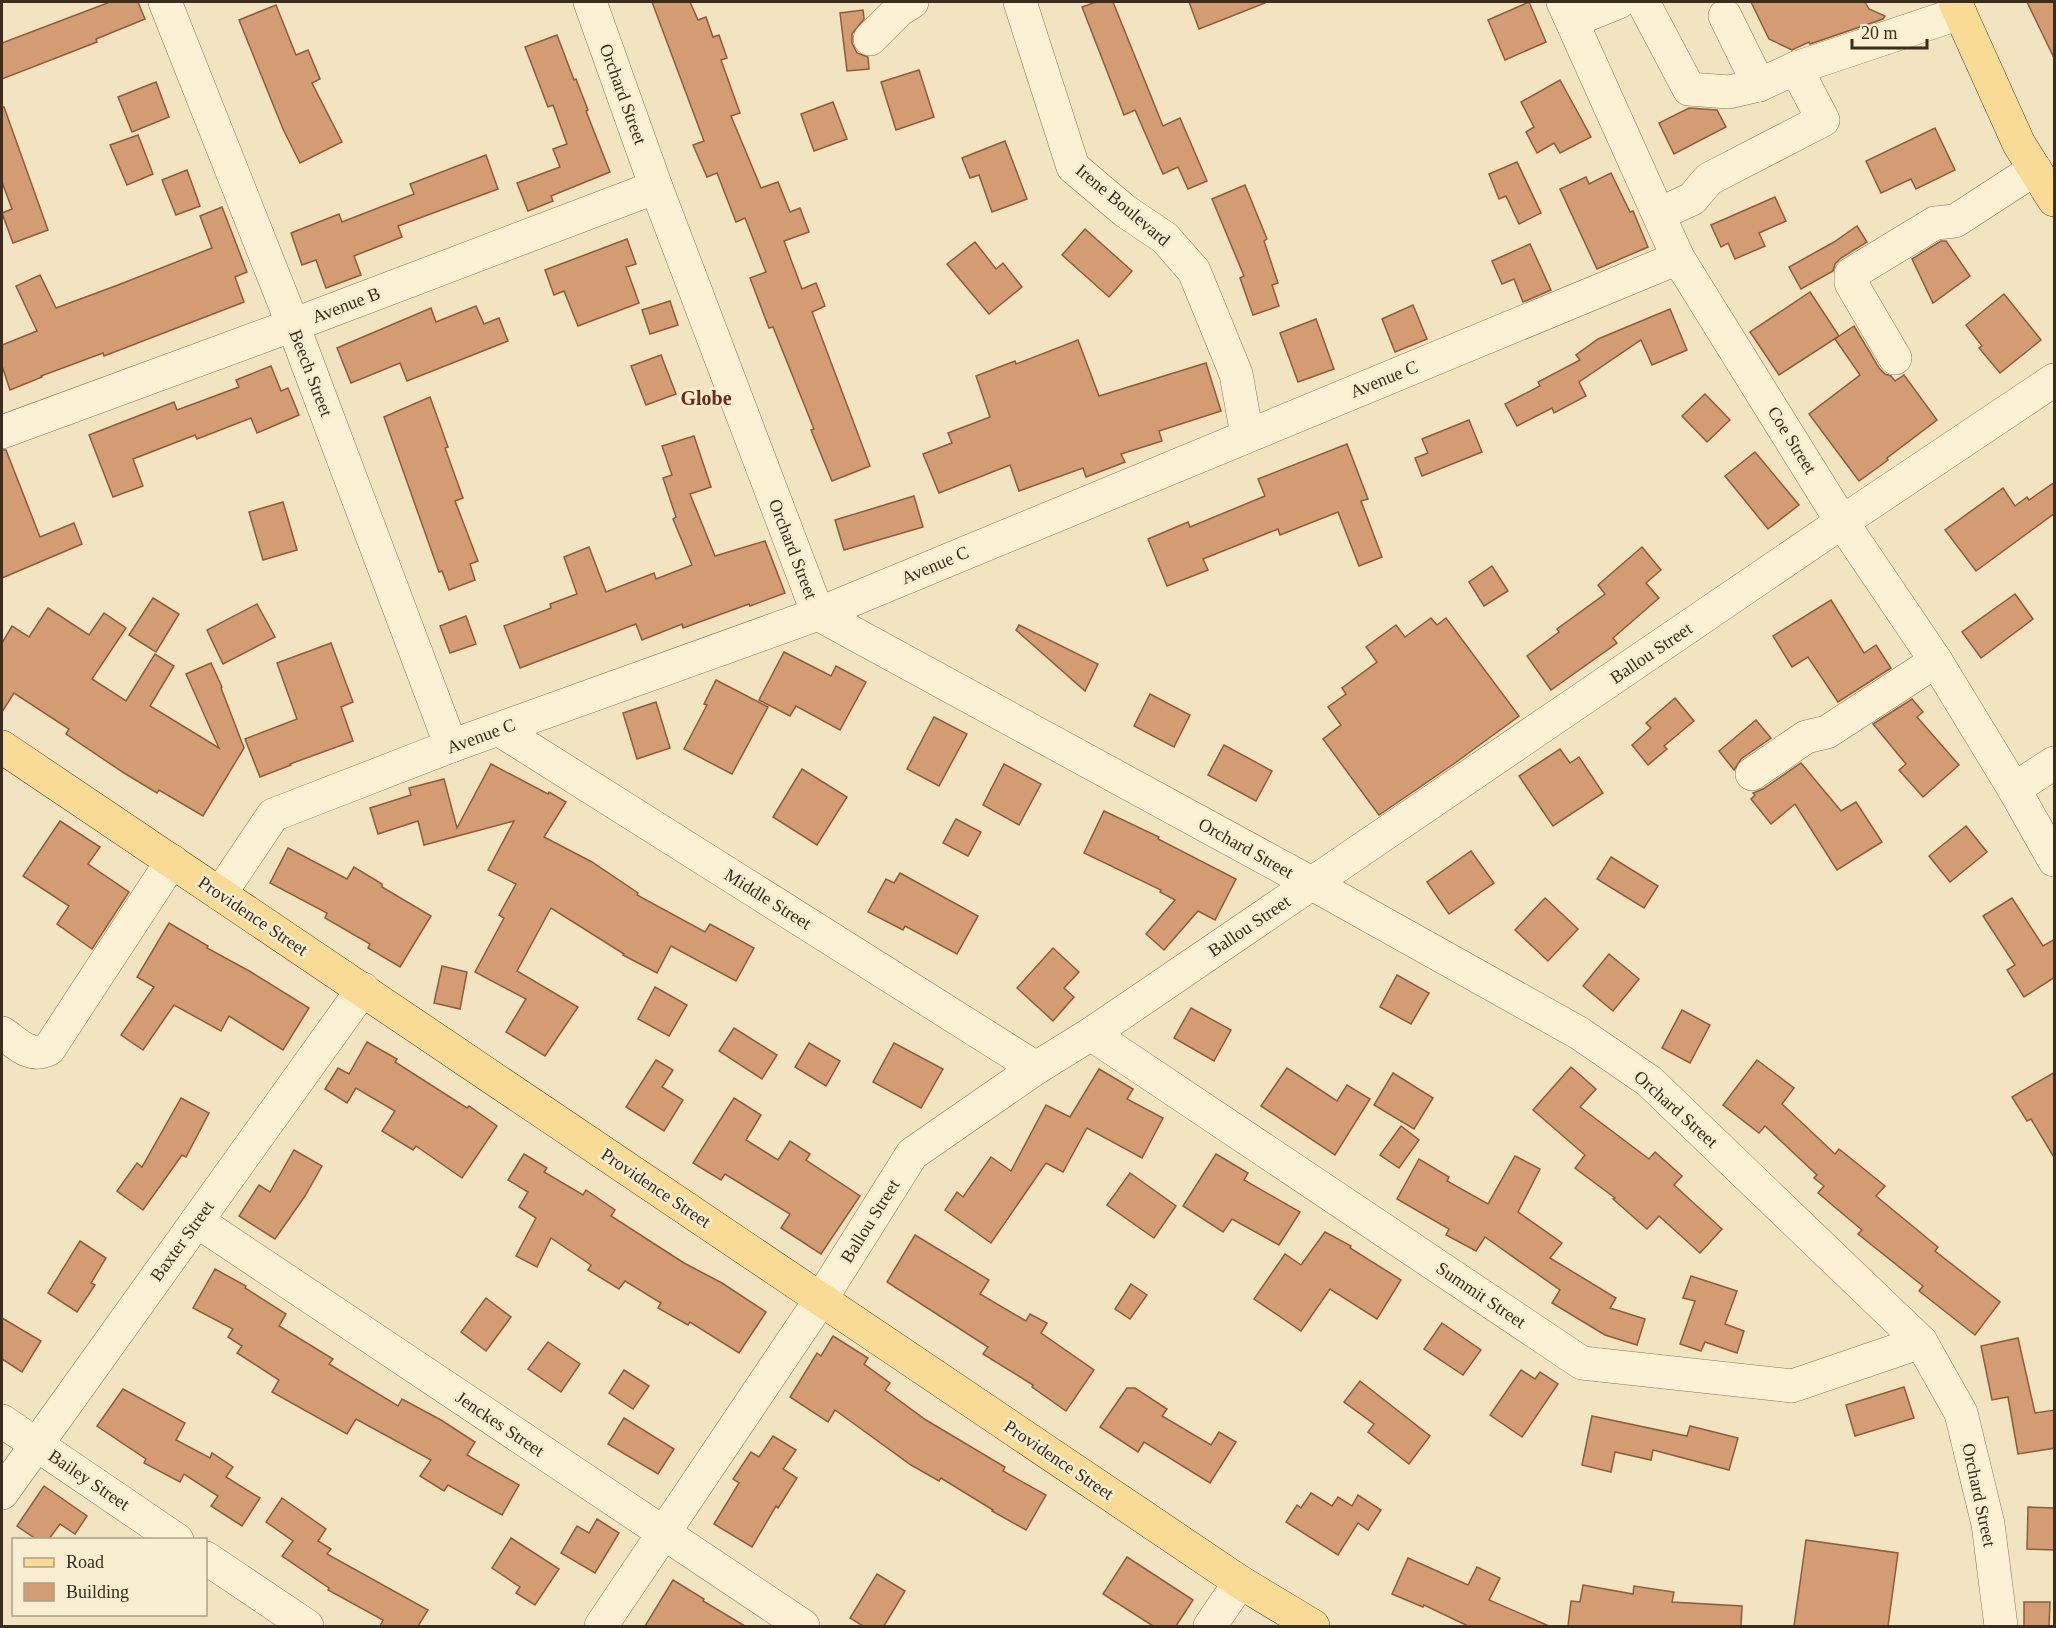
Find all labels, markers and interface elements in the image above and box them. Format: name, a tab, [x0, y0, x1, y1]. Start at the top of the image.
scale bar	[1852, 12, 1927, 50]
text: 20 m	[1861, 23, 1898, 43]
street label: Orchard Street	[596, 41, 650, 147]
street label: Irene Boulevard	[1072, 160, 1174, 250]
street label: Avenue B	[309, 283, 383, 327]
street label: Beech Street	[285, 327, 337, 419]
street label: Avenue C	[1347, 356, 1421, 402]
district label: Globe	[680, 387, 732, 409]
street label: Coe Street	[1764, 403, 1820, 477]
street label: Orchard Street	[765, 496, 821, 602]
street label: Avenue C	[898, 542, 972, 588]
street label: Ballou Street	[1606, 618, 1696, 688]
street label: Avenue C	[444, 714, 518, 758]
street label: Orchard Street	[1195, 814, 1297, 882]
street label: Middle Street	[721, 864, 815, 934]
street label: Providence Street	[195, 872, 311, 960]
street label: Ballou Street	[1204, 891, 1294, 961]
street label: Orchard Street	[1630, 1066, 1722, 1152]
street label: Providence Street	[598, 1144, 714, 1232]
street label: Ballou Street	[836, 1176, 904, 1266]
street label: Baxter Street	[146, 1197, 218, 1285]
street label: Summit Street	[1433, 1258, 1529, 1332]
street label: Jenckes Street	[452, 1387, 548, 1461]
street label: Providence Street	[1001, 1416, 1117, 1504]
street label: Orchard Street	[1958, 1441, 2000, 1549]
street label: Bailey Street	[45, 1446, 133, 1514]
legend	[12, 1538, 207, 1616]
text: Road	[66, 1552, 104, 1572]
text: Building	[66, 1582, 129, 1602]

